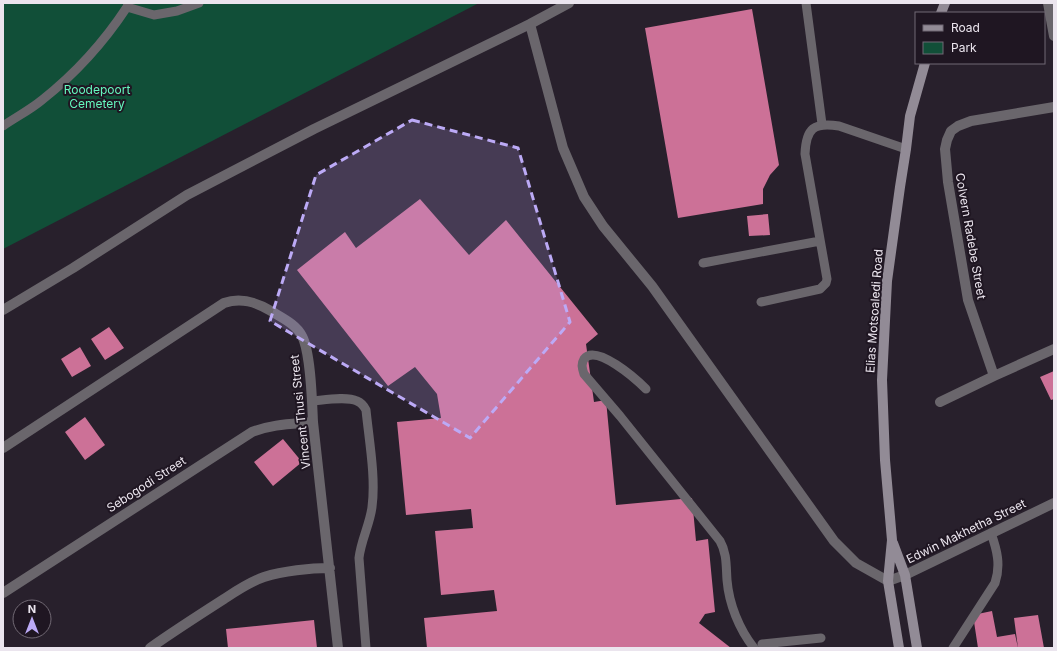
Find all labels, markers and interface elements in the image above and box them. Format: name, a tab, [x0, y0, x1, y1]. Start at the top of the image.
legend	[915, 12, 1045, 64]
text: Road	[951, 20, 980, 35]
text: Park	[951, 40, 977, 55]
park label: Roodepoort Cemetery	[64, 82, 130, 111]
street label: Colvern Radebe Street	[953, 172, 990, 300]
street label: Elias Motsoaledi Road	[862, 249, 886, 373]
street label: Vincent Thusi Street	[287, 354, 313, 470]
street label: Sebogodi Street	[104, 453, 188, 515]
street label: Edwin Makhetha Street	[904, 496, 1028, 566]
north arrow	[12, 599, 52, 639]
text: N	[28, 602, 36, 616]

